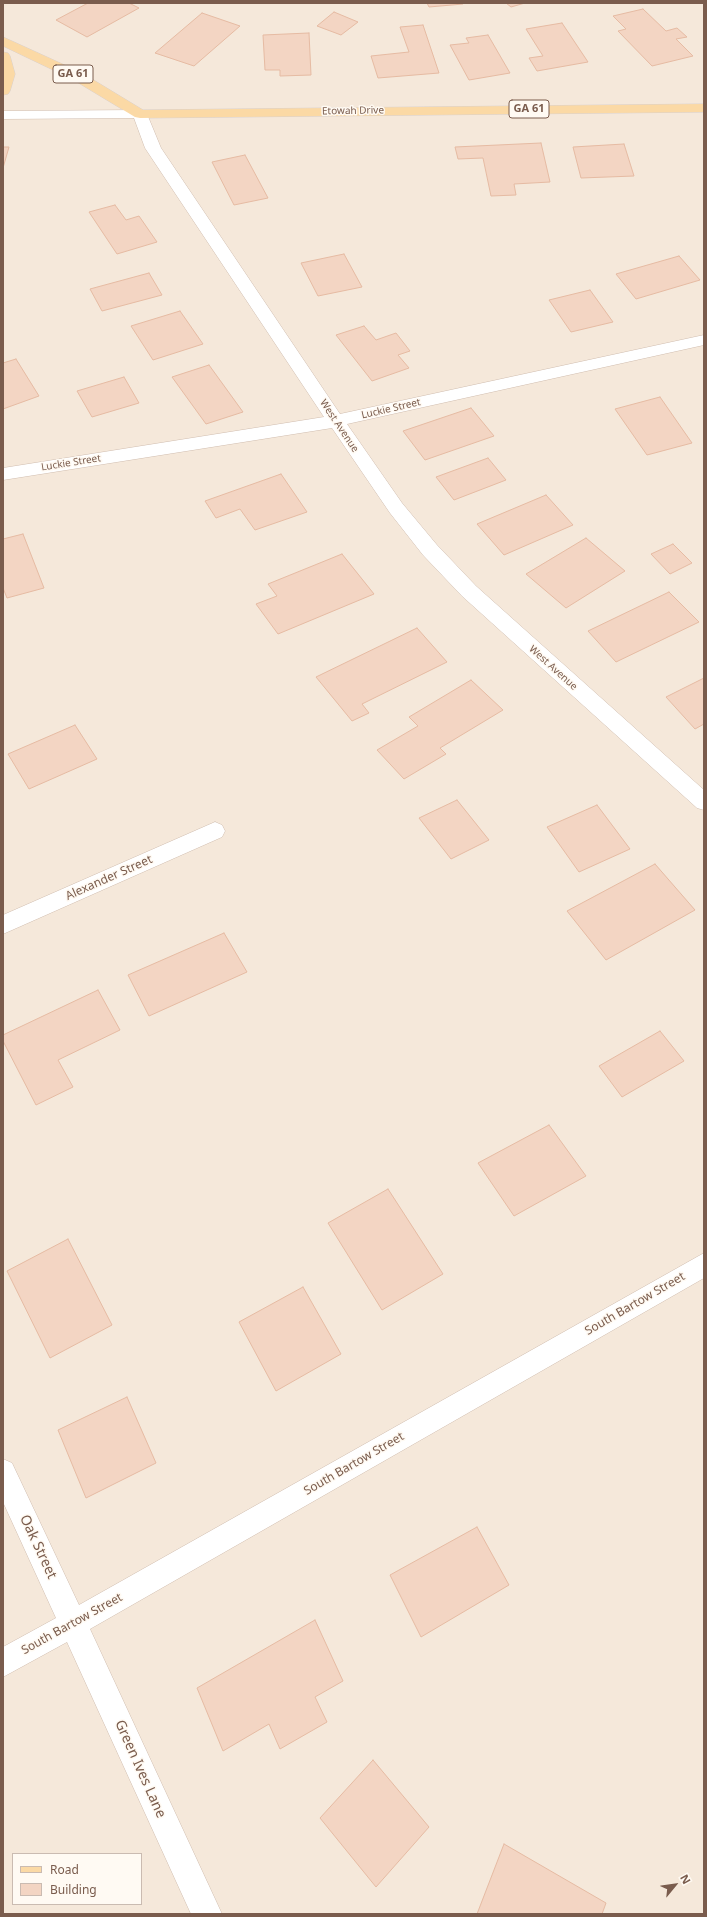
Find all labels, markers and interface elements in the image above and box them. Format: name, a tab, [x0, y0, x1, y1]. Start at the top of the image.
road number: GA 61	[53, 65, 93, 83]
road number: GA 61	[509, 100, 549, 118]
street label: Etowah Drive	[322, 104, 384, 118]
street label: Luckie Street	[360, 396, 422, 422]
street label: West Avenue	[317, 397, 361, 455]
street label: Luckie Street	[40, 452, 102, 474]
street label: West Avenue	[526, 643, 580, 693]
street label: Alexander Street	[63, 852, 155, 904]
street label: South Bartow Street	[582, 1270, 688, 1338]
street label: South Bartow Street	[301, 1430, 407, 1498]
street label: Oak Street	[16, 1512, 60, 1582]
street label: South Bartow Street	[19, 1590, 125, 1658]
street label: Green Ives Lane	[111, 1717, 169, 1821]
legend	[12, 1853, 142, 1905]
text: Road	[50, 1861, 79, 1878]
north arrow	[655, 1865, 695, 1905]
text: N	[677, 1871, 695, 1886]
text: Building	[50, 1881, 97, 1898]

